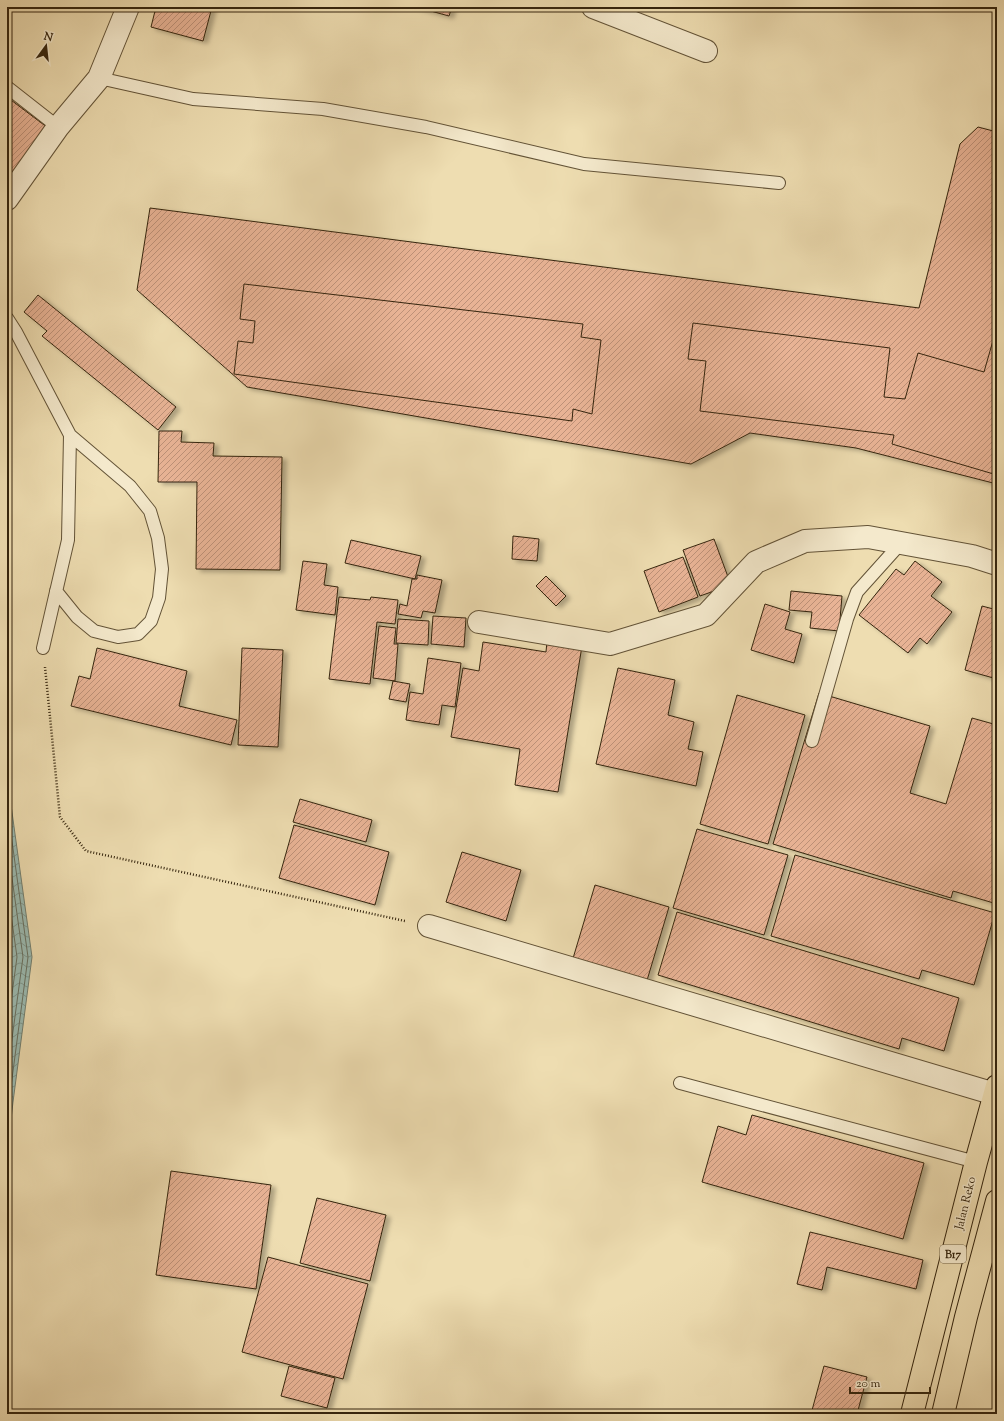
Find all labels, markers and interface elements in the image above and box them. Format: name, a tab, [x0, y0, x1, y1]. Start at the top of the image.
north arrow	[26, 26, 66, 66]
text: N	[41, 28, 55, 46]
street label: Jalan Reko	[950, 1174, 981, 1233]
road number: B17	[940, 1245, 966, 1263]
scale bar	[850, 1369, 930, 1395]
text: 20 m	[856, 1375, 881, 1393]

